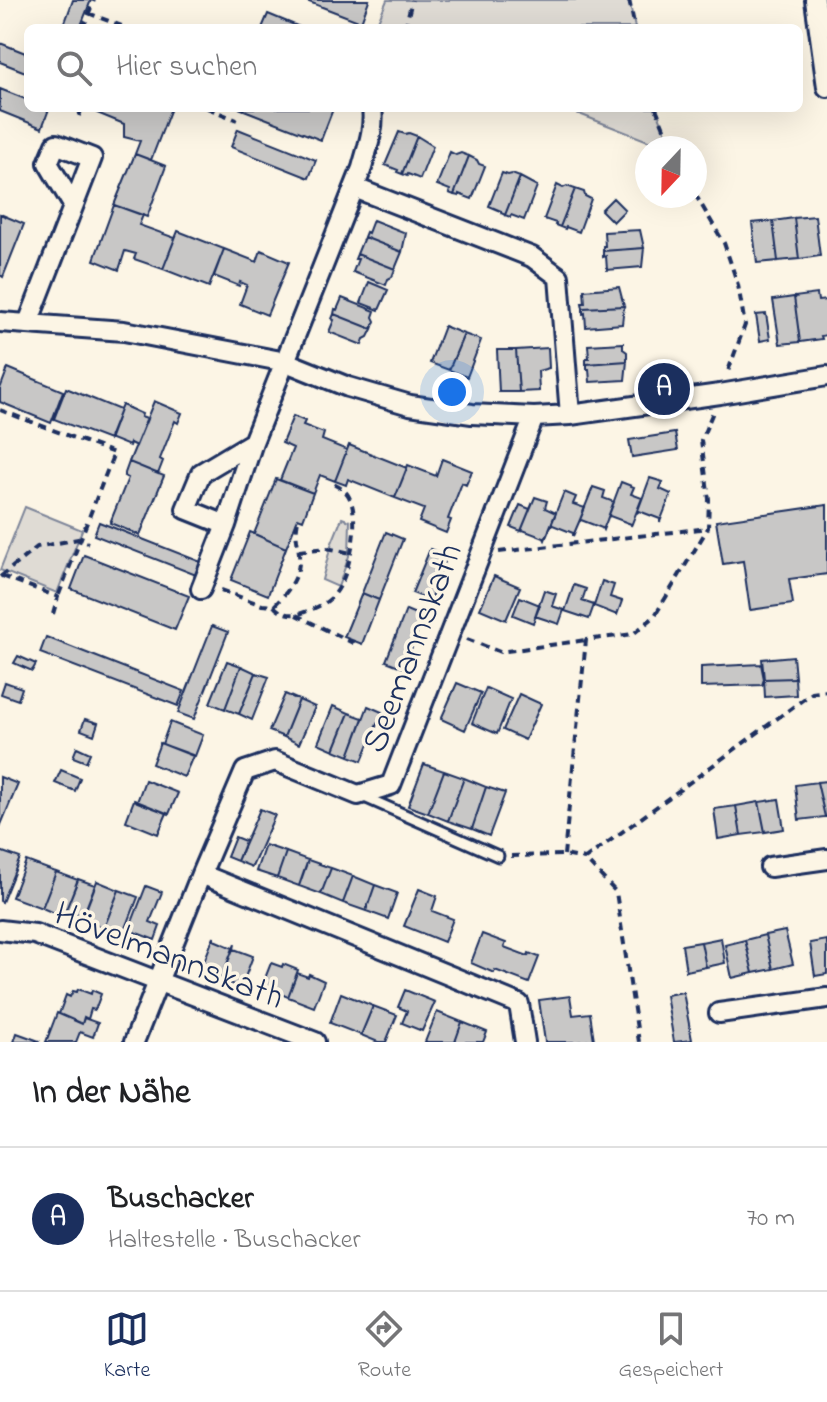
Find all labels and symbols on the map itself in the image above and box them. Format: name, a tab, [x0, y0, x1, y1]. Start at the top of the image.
north arrow	[635, 136, 707, 208]
pin: A	[638, 359, 690, 419]
your location	[432, 372, 472, 412]
street label: Seemannskath	[350, 536, 479, 761]
street label: Hövelmannskath	[46, 889, 291, 1025]

